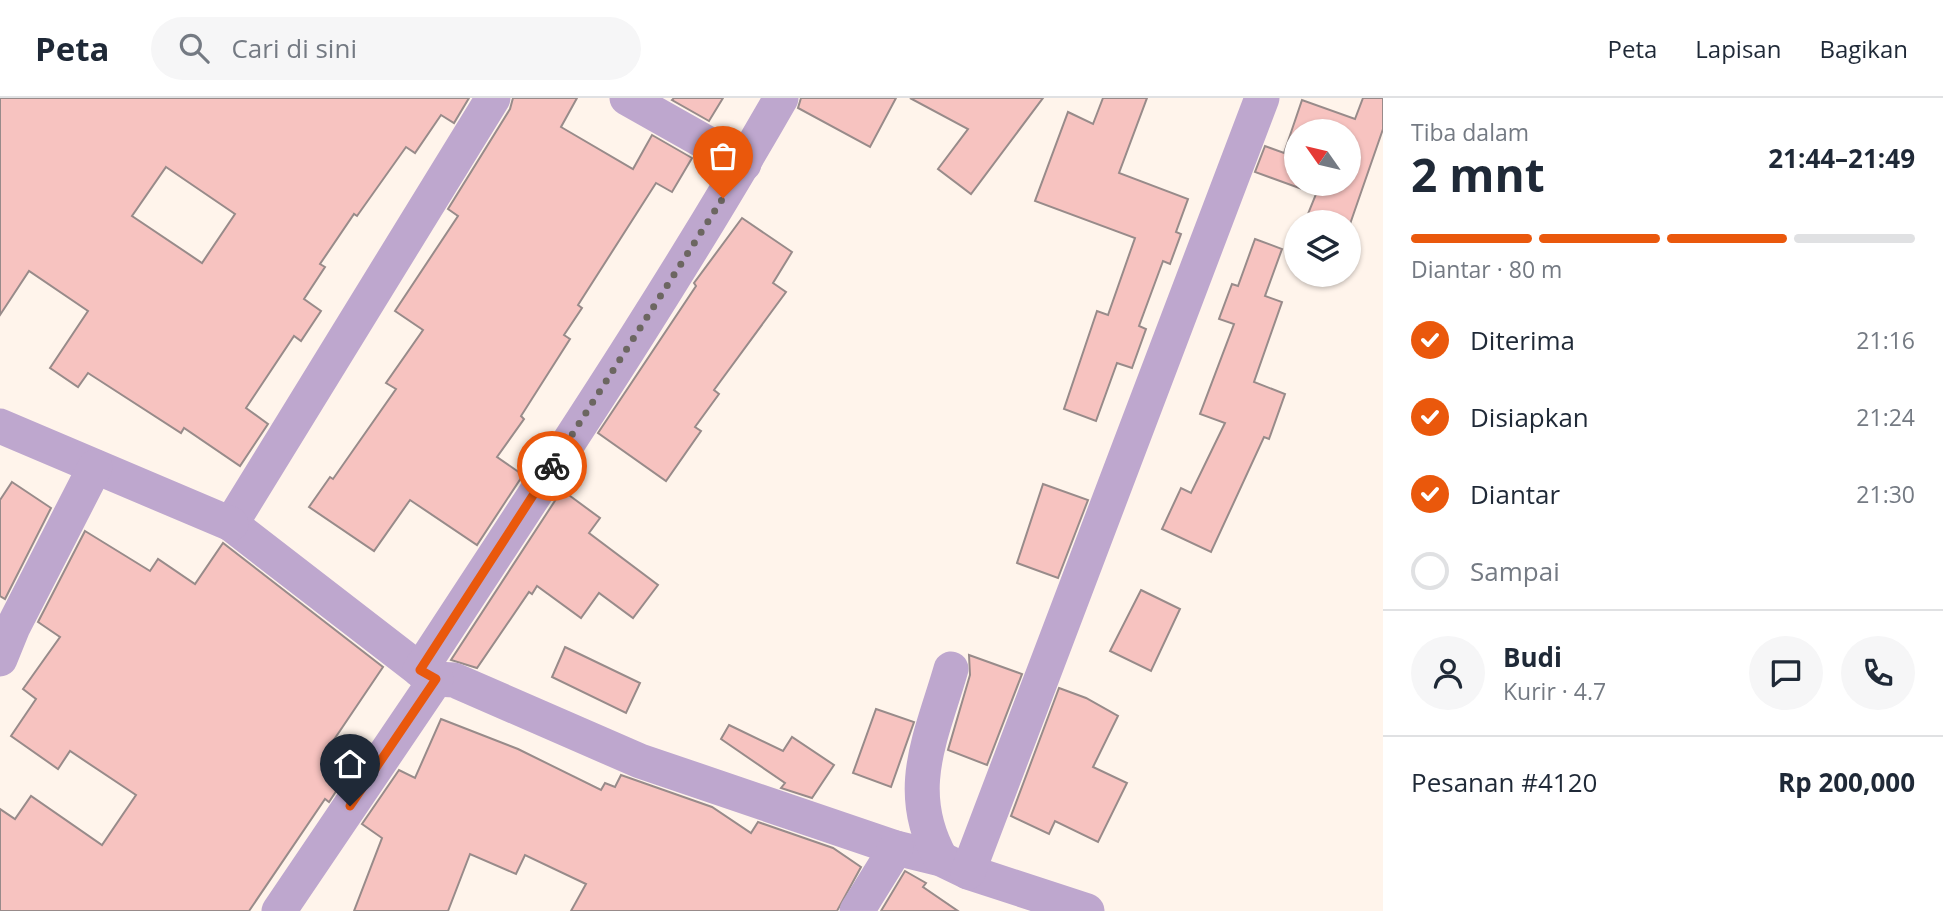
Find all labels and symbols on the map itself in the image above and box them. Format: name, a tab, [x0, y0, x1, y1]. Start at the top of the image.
north arrow	[1284, 119, 1362, 196]
pin	[693, 126, 753, 198]
courier	[517, 431, 587, 501]
pin	[320, 734, 380, 806]

